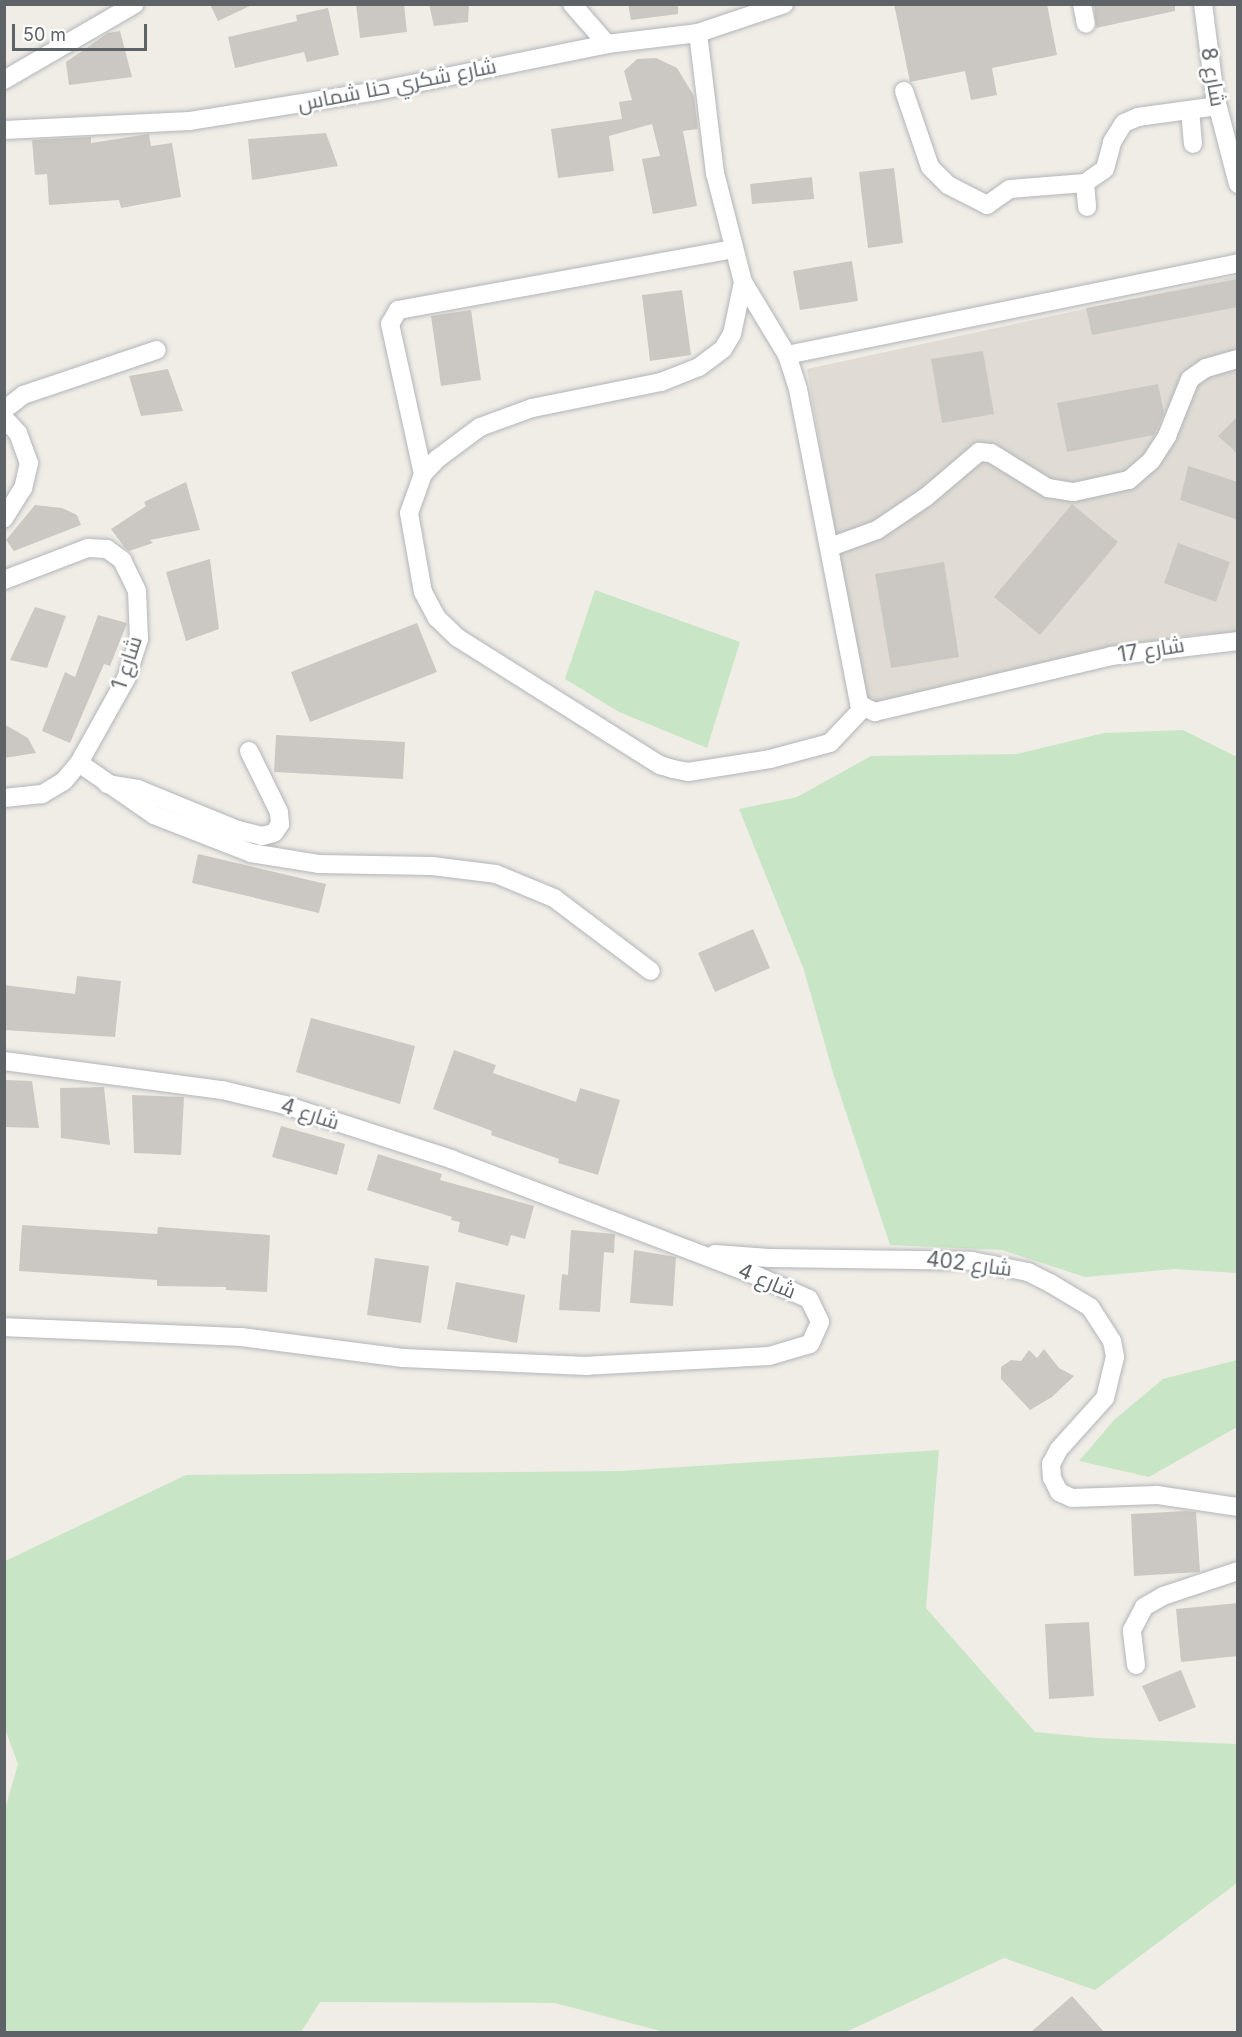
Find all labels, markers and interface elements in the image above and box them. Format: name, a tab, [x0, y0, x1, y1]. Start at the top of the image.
scale bar	[15, 12, 150, 50]
text: 50 m	[23, 24, 66, 45]
street label: شارع 8	[1195, 45, 1231, 109]
street label: شارع شكري حنا شماس	[296, 53, 498, 117]
street label: شارع 17	[1116, 632, 1186, 668]
street label: شارع 1	[106, 633, 148, 693]
street label: شارع 4	[278, 1093, 342, 1135]
street label: شارع 402	[925, 1246, 1013, 1282]
street label: شارع 4	[734, 1258, 800, 1304]

